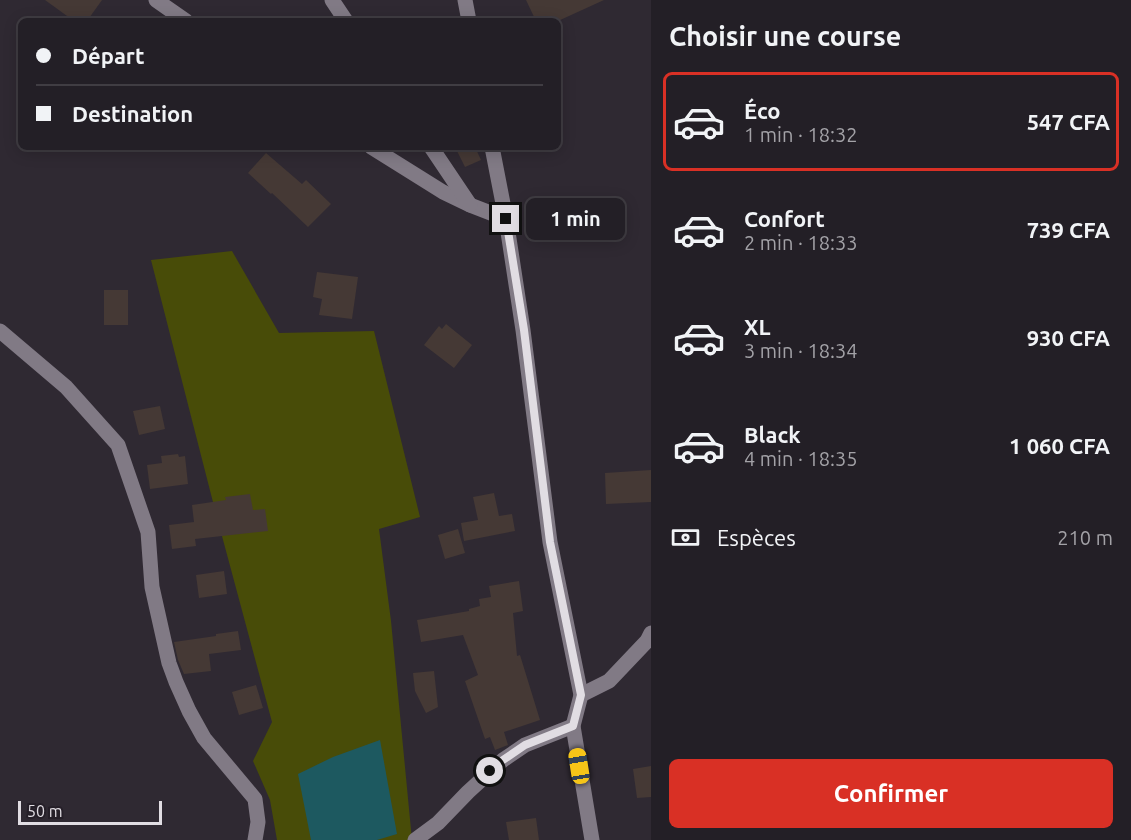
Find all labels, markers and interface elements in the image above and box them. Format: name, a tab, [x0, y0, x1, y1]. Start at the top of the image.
text: Choisir une course	[669, 21, 901, 51]
text: Départ	[72, 43, 144, 68]
icon: car	[672, 95, 726, 149]
text: Éco	[744, 98, 781, 123]
text: Destination	[72, 101, 193, 126]
text: 547 CFA	[1027, 109, 1110, 134]
text: 1 min · 18:32	[744, 123, 858, 146]
callout: 1 min	[527, 198, 626, 240]
icon: car	[672, 203, 726, 257]
route end	[492, 205, 519, 232]
text: Confort	[744, 206, 825, 231]
text: 1 min	[550, 207, 601, 230]
text: 739 CFA	[1027, 217, 1110, 242]
text: 2 min · 18:33	[744, 231, 858, 254]
icon: car	[672, 311, 726, 365]
text: XL	[744, 314, 771, 339]
text: 930 CFA	[1027, 325, 1110, 350]
text: 3 min · 18:34	[744, 339, 858, 362]
icon: car	[672, 419, 726, 473]
text: Black	[744, 422, 801, 447]
text: 1 060 CFA	[1009, 433, 1110, 458]
text: 4 min · 18:35	[744, 447, 858, 470]
icon: cash	[669, 521, 702, 554]
text: Espèces	[717, 525, 796, 550]
text: 210 m	[1057, 526, 1113, 549]
car	[567, 747, 591, 785]
route start	[476, 757, 503, 784]
button: Confirmer	[669, 759, 1113, 828]
scale bar	[18, 798, 162, 826]
text: 50 m	[27, 802, 63, 820]

